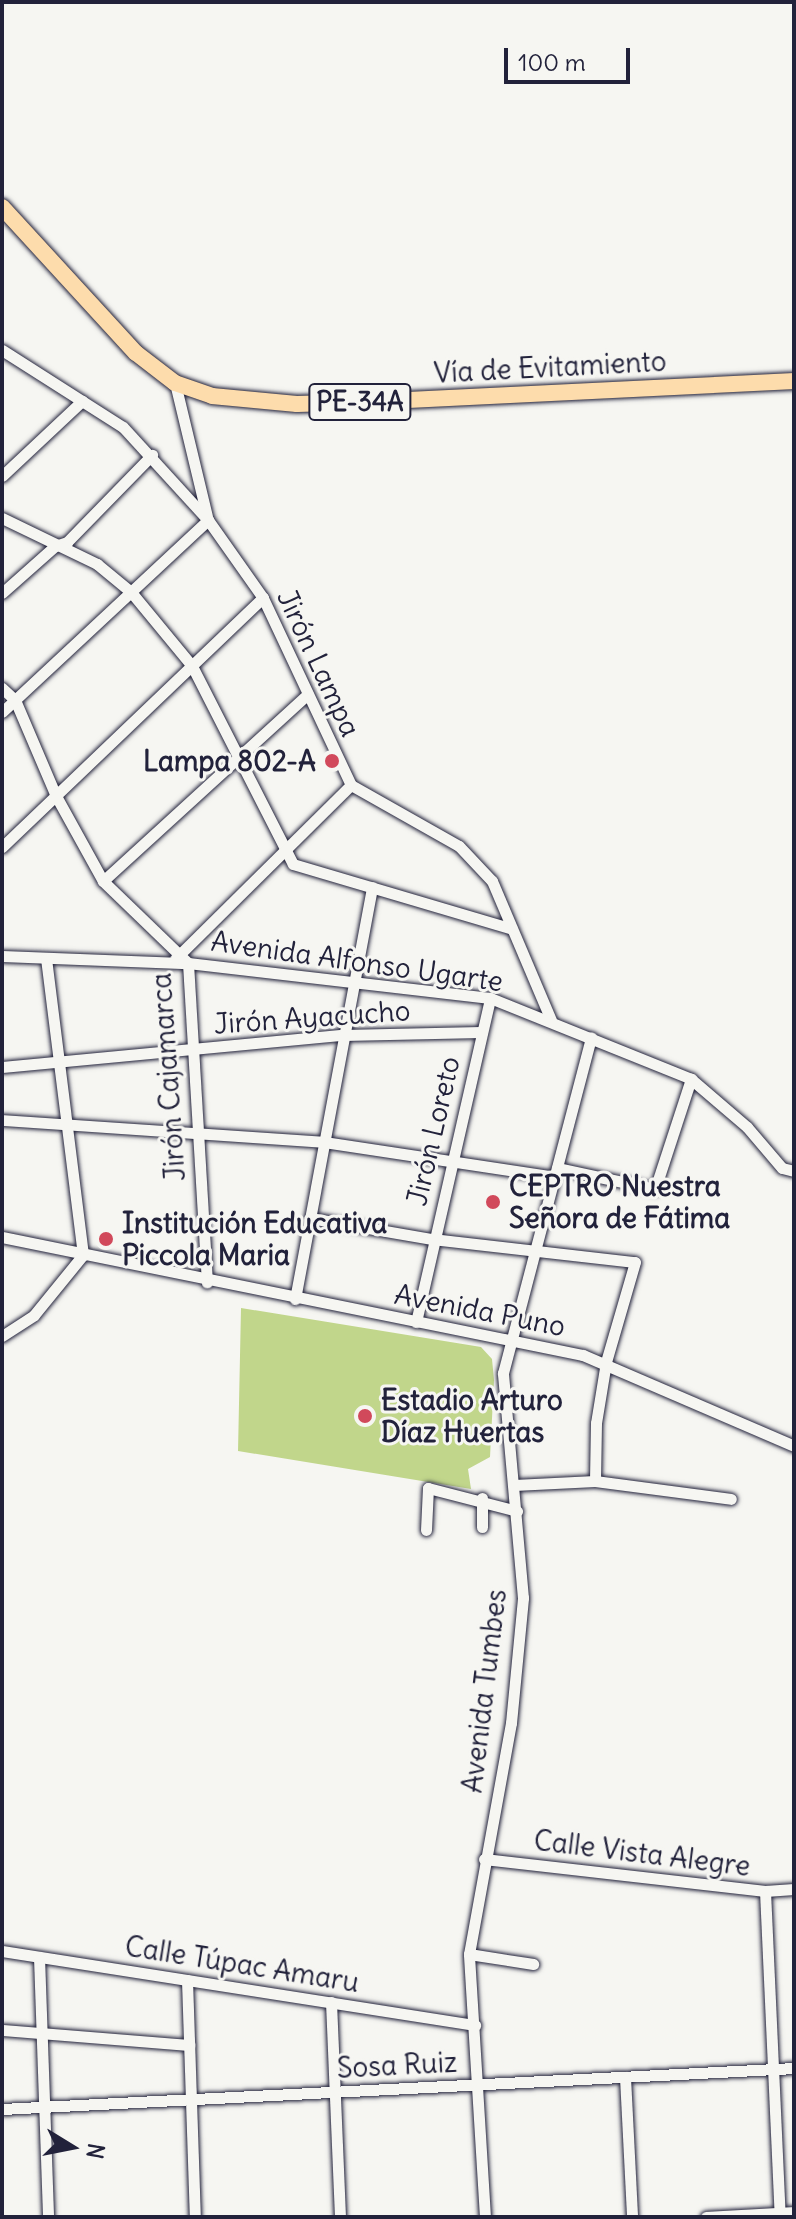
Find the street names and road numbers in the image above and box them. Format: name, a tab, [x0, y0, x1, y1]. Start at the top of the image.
street label: Vía de Evitamiento	[433, 344, 667, 390]
road number: PE-34A	[308, 380, 412, 424]
street label: Jirón Lampa	[270, 584, 368, 742]
street label: Avenida Alfonso Ugarte	[209, 924, 505, 998]
street label: Jirón Cajamarca	[144, 972, 192, 1182]
street label: Jirón Ayacucho	[213, 993, 411, 1041]
street label: Jirón Loreto	[400, 1053, 466, 1209]
street label: Avenida Puno	[392, 1277, 568, 1343]
street label: Avenida Tumbes	[455, 1587, 513, 1795]
street label: Calle Vista Alegre	[532, 1823, 752, 1883]
street label: Calle Túpac Amaru	[123, 1929, 361, 1999]
street label: Sosa Ruiz	[336, 2045, 458, 2085]

